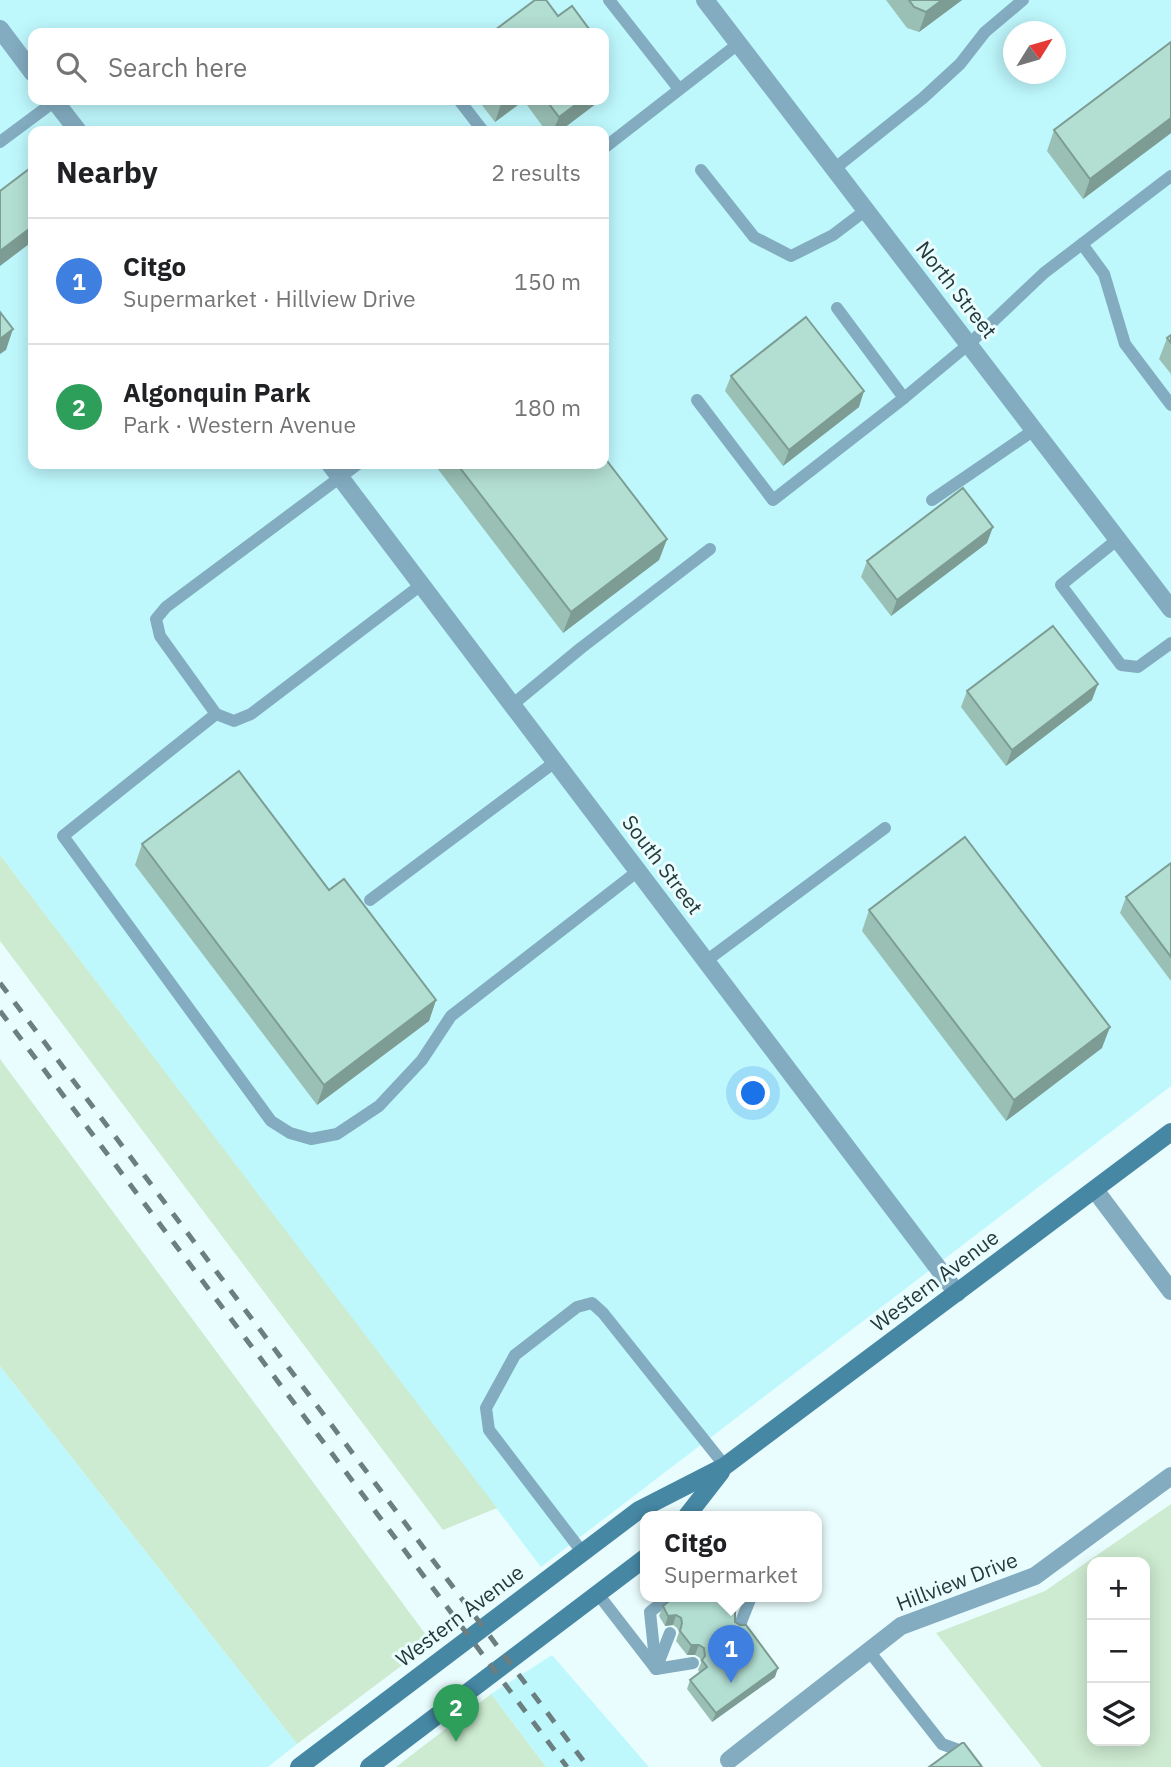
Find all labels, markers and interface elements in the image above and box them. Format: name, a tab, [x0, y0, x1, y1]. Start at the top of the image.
north arrow	[1003, 21, 1066, 84]
search box	[28, 28, 609, 105]
icon: search	[52, 48, 90, 86]
text: Search here	[108, 50, 247, 84]
text: Nearby	[56, 152, 158, 191]
text: 2 results	[491, 157, 581, 187]
street label: North Street	[910, 235, 1004, 344]
text: Citgo	[123, 249, 186, 283]
text: 1	[72, 266, 86, 296]
text: 150 m	[514, 266, 581, 296]
text: Supermarket · Hillview Drive	[123, 283, 416, 313]
text: Algonquin Park	[123, 375, 310, 409]
text: 2	[72, 392, 86, 422]
text: 180 m	[514, 392, 581, 422]
text: Park · Western Avenue	[123, 409, 356, 439]
street label: South Street	[616, 809, 709, 920]
your location	[736, 1076, 770, 1110]
street label: Western Avenue	[865, 1223, 1004, 1338]
popup	[640, 1511, 822, 1602]
text: Citgo	[664, 1525, 727, 1559]
street label: Hillview Drive	[892, 1545, 1021, 1617]
map controls	[1087, 1557, 1150, 1746]
button: +	[1087, 1557, 1150, 1620]
street label: Western Avenue	[390, 1558, 529, 1673]
text: Supermarket	[664, 1559, 798, 1589]
button: −	[1087, 1620, 1150, 1683]
pin: 1	[708, 1625, 754, 1683]
button: layers	[1087, 1683, 1150, 1746]
pin: 2	[433, 1684, 479, 1742]

